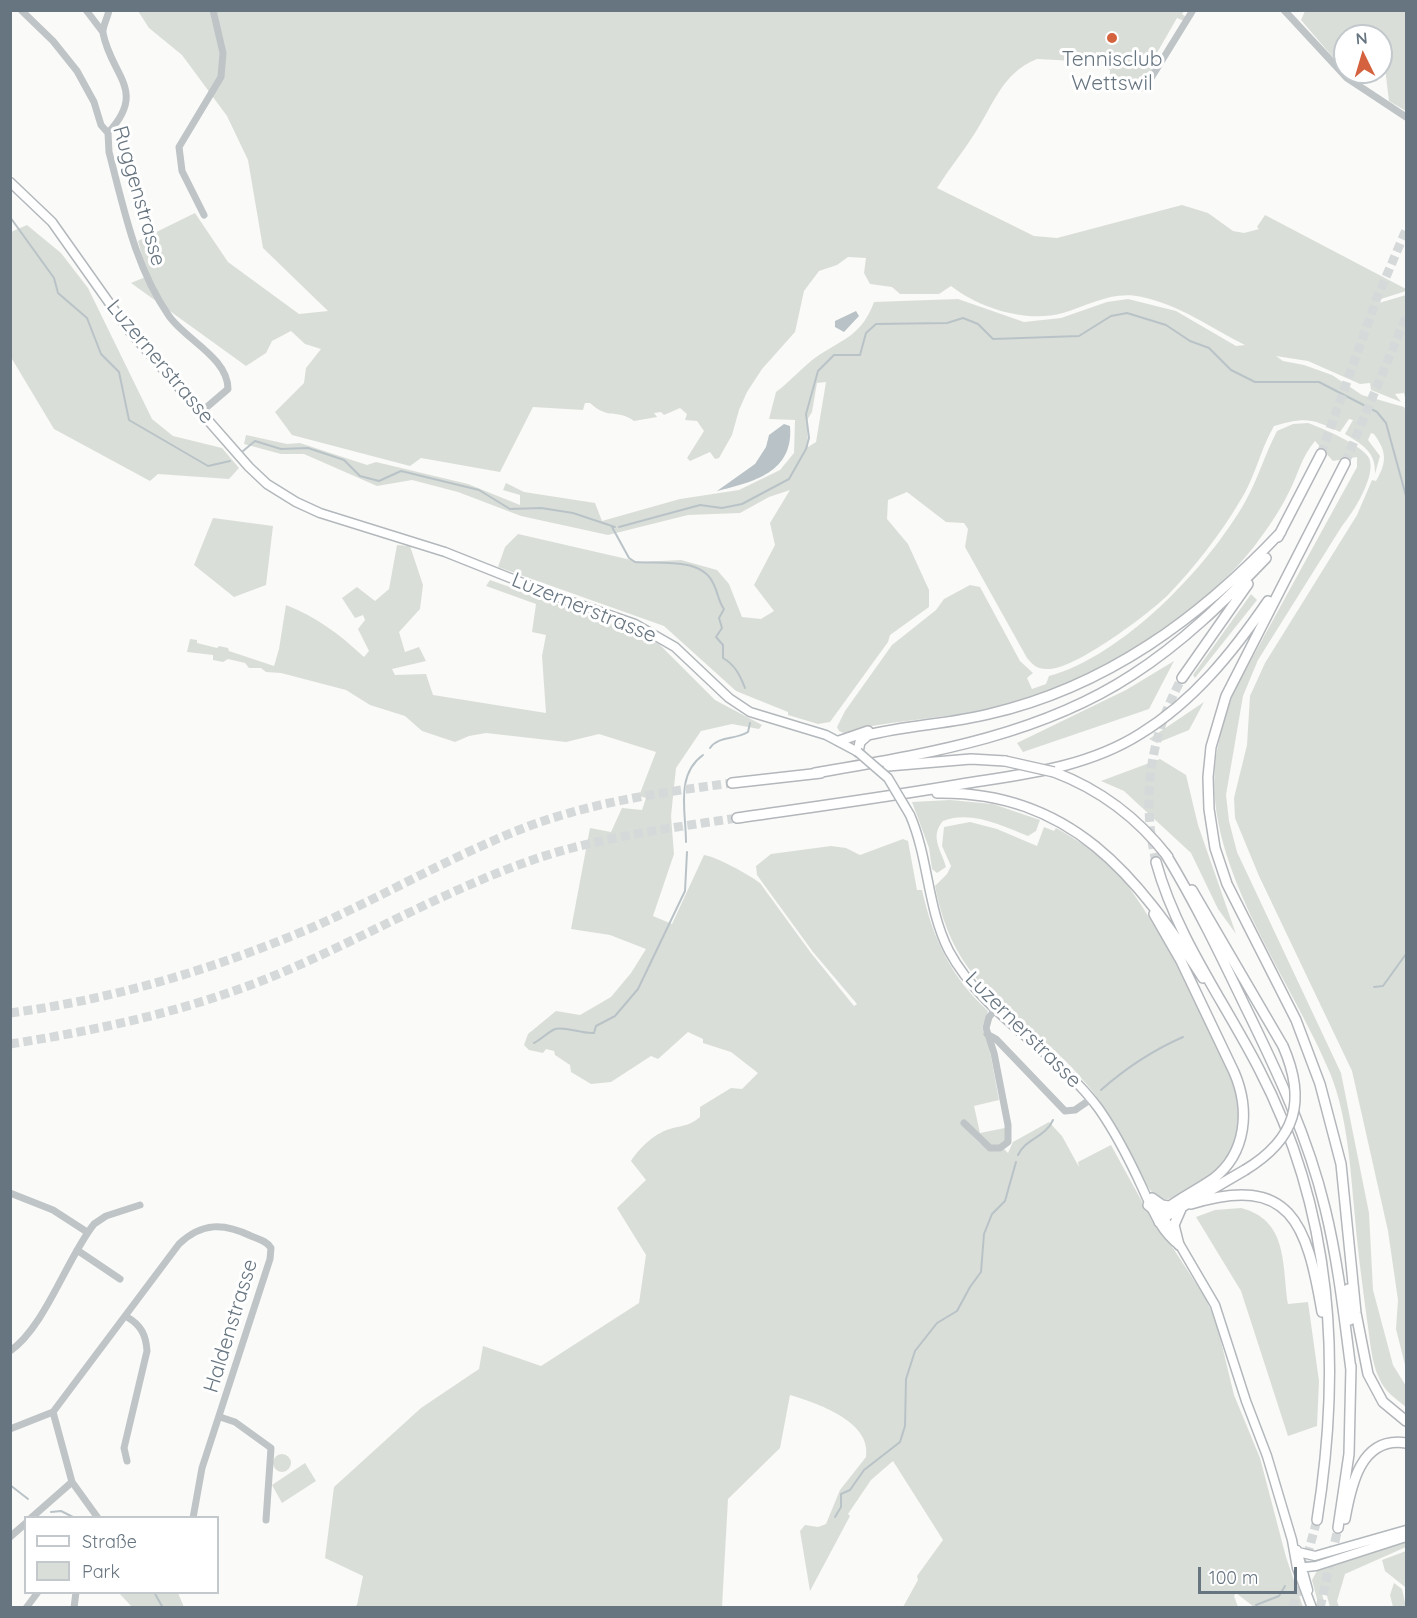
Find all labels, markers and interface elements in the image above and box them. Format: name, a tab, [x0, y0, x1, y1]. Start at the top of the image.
north arrow	[1333, 24, 1393, 84]
text: N	[1355, 28, 1368, 49]
marker: Tennisclub Wettswil	[1105, 31, 1119, 45]
place label: Tennisclub Wettswil	[1062, 47, 1162, 97]
street label: Ruggenstrasse	[107, 123, 171, 269]
street label: Luzernerstrasse	[101, 295, 219, 429]
street label: Luzernerstrasse	[508, 567, 660, 649]
street label: Luzernerstrasse	[960, 967, 1086, 1093]
street label: Haldenstrasse	[199, 1256, 263, 1396]
legend	[24, 1516, 219, 1594]
text: Straße	[82, 1530, 137, 1553]
scale bar	[1201, 1555, 1300, 1593]
text: Park	[82, 1560, 120, 1583]
text: 100 m	[1209, 1566, 1258, 1589]

